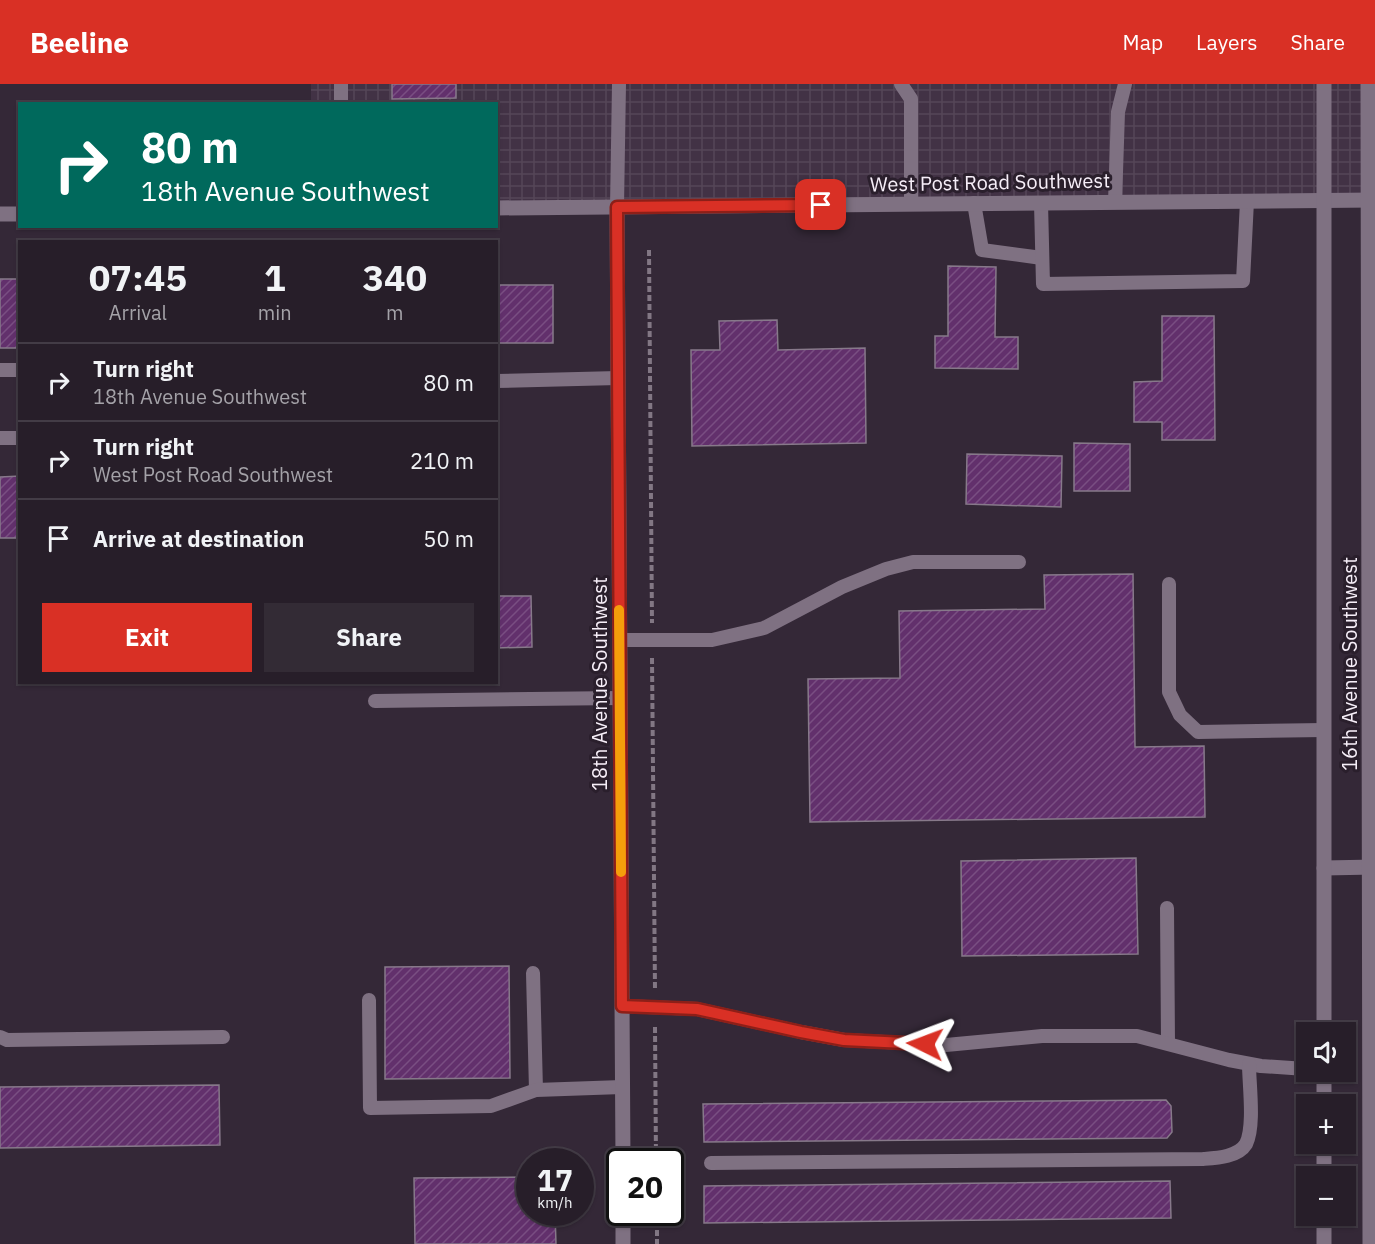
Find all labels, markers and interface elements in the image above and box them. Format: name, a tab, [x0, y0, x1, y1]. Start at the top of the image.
text: Beeline	[30, 24, 129, 61]
text: Map	[1123, 28, 1163, 56]
text: Layers	[1196, 28, 1258, 56]
text: Share	[1291, 28, 1345, 56]
text: 80 m	[141, 120, 239, 175]
icon: right	[42, 126, 120, 204]
street label: West Post Road Southwest	[870, 166, 1110, 198]
text: 18th Avenue Southwest	[141, 173, 430, 208]
pin	[795, 179, 846, 230]
icon: arrive	[804, 188, 837, 221]
text: 07:45	[89, 254, 187, 301]
text: 1	[264, 254, 286, 301]
text: 340	[362, 254, 427, 301]
text: Arrival	[109, 299, 167, 326]
text: min	[258, 299, 292, 326]
text: m	[386, 299, 404, 326]
text: Turn right	[93, 354, 194, 383]
icon: right	[42, 366, 75, 399]
text: 80 m	[423, 368, 474, 397]
text: 18th Avenue Southwest	[93, 383, 307, 410]
text: Turn right	[93, 432, 194, 461]
icon: right	[42, 444, 75, 477]
text: 210 m	[410, 446, 474, 475]
text: West Post Road Southwest	[93, 461, 333, 488]
icon: arrive	[42, 522, 75, 555]
text: Arrive at destination	[93, 524, 304, 553]
text: 50 m	[423, 524, 474, 553]
street label: 16th Avenue Southwest	[1336, 557, 1363, 771]
street label: 18th Avenue Southwest	[586, 577, 613, 791]
button: Exit	[42, 603, 252, 672]
button: Share	[264, 603, 474, 672]
position arrow	[893, 1012, 957, 1076]
map controls	[1296, 1022, 1356, 1226]
button: sound	[1296, 1022, 1356, 1082]
button: +	[1296, 1094, 1356, 1154]
speed limit sign: 20	[606, 1148, 684, 1226]
text: 17	[537, 1160, 573, 1199]
button: −	[1296, 1166, 1356, 1226]
text: km/h	[537, 1193, 573, 1212]

